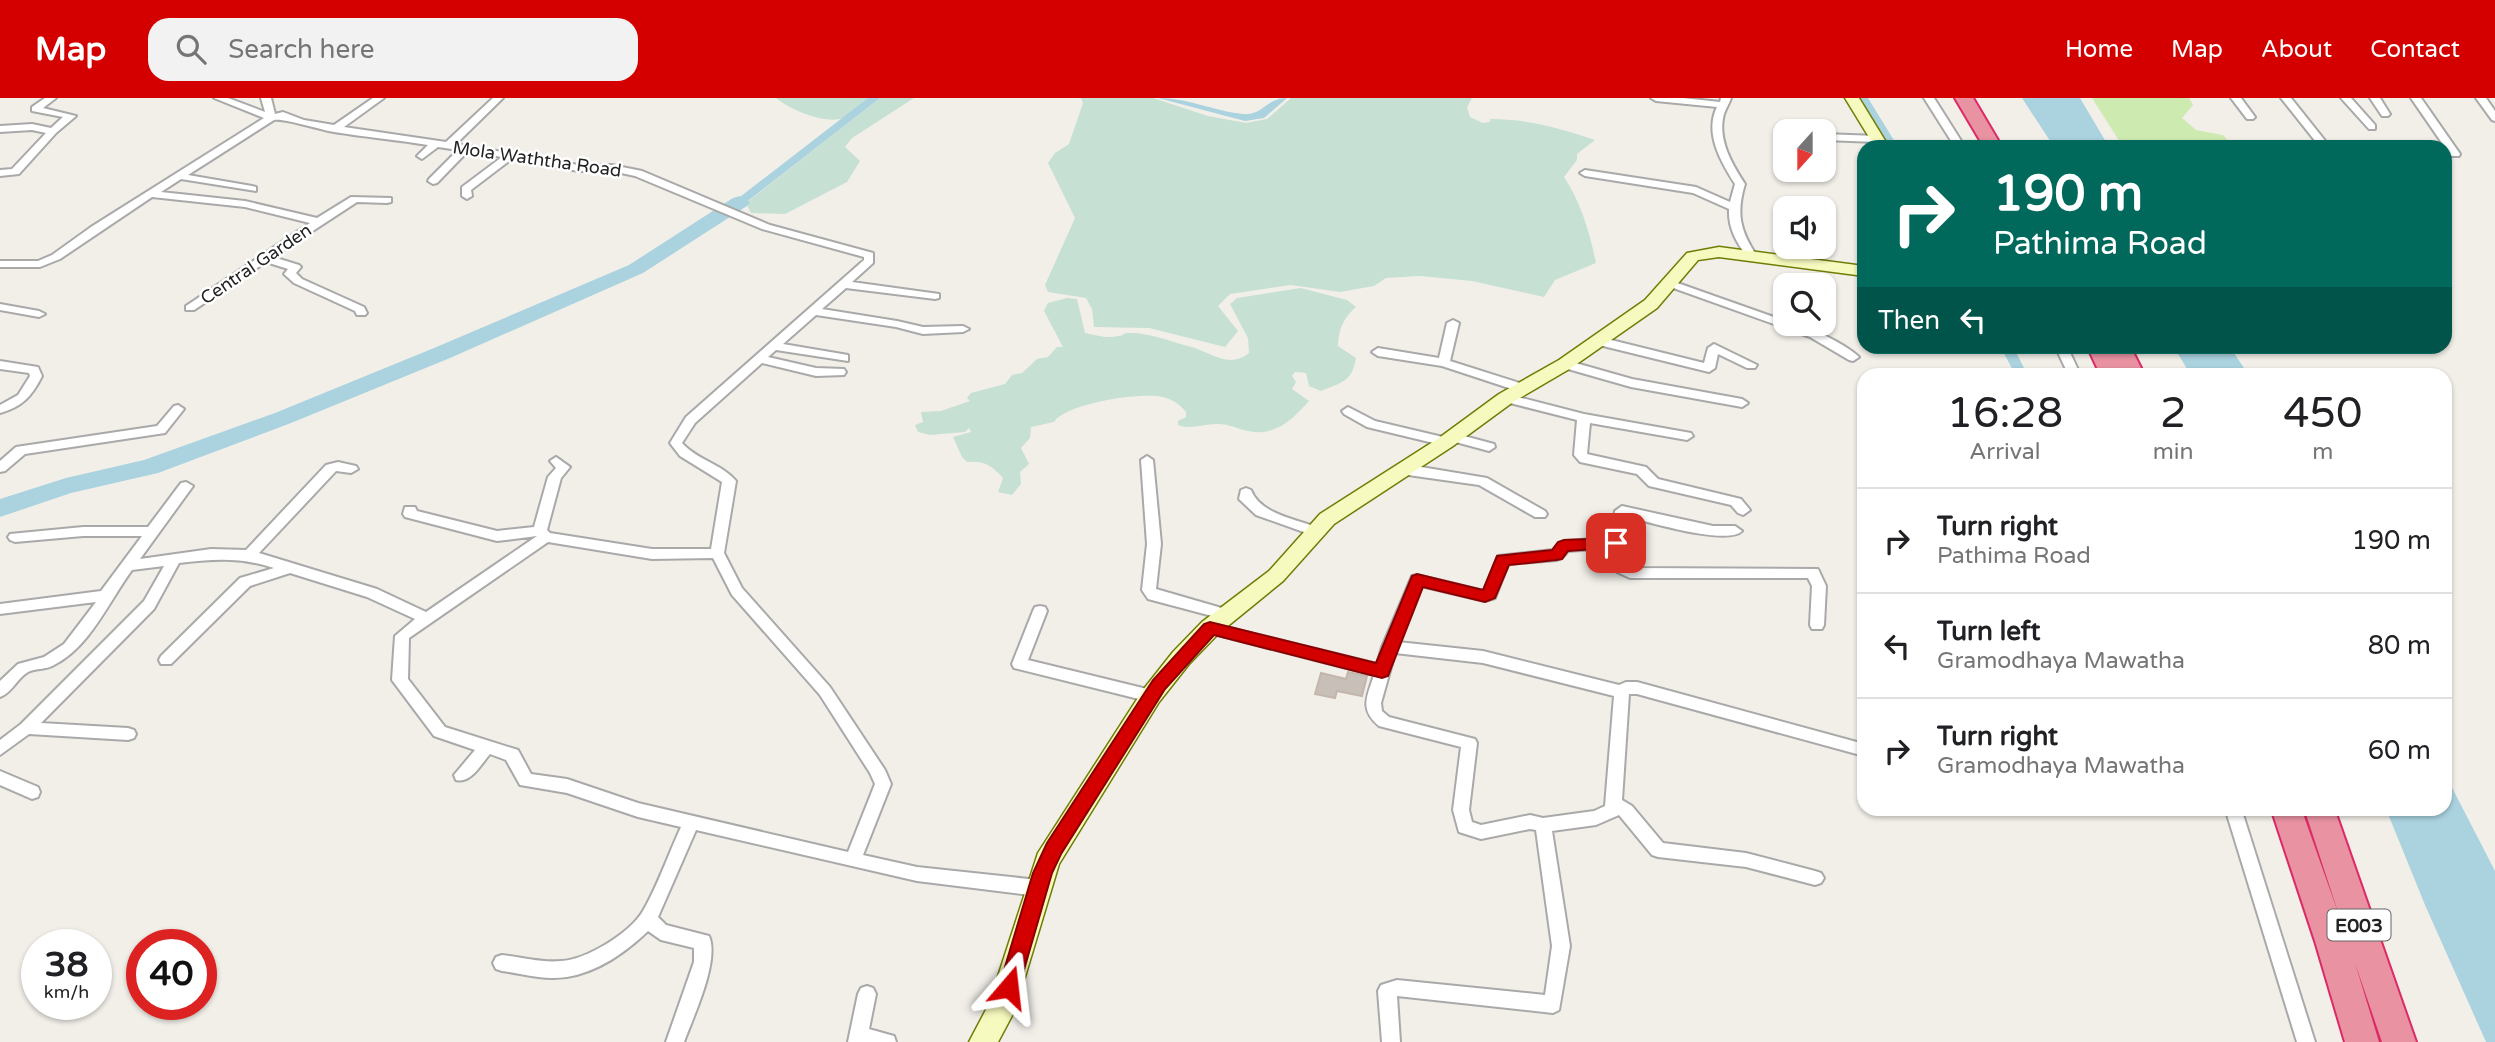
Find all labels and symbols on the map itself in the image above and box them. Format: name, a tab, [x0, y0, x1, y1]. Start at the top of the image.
north arrow	[1773, 119, 1836, 182]
street label: Mola Waththa Road	[451, 136, 623, 182]
street label: Central Garden	[196, 219, 316, 309]
pin	[1586, 513, 1646, 573]
road number: E003	[2328, 910, 2390, 940]
speed limit sign: 40	[126, 929, 217, 1020]
position arrow	[972, 950, 1046, 1024]

